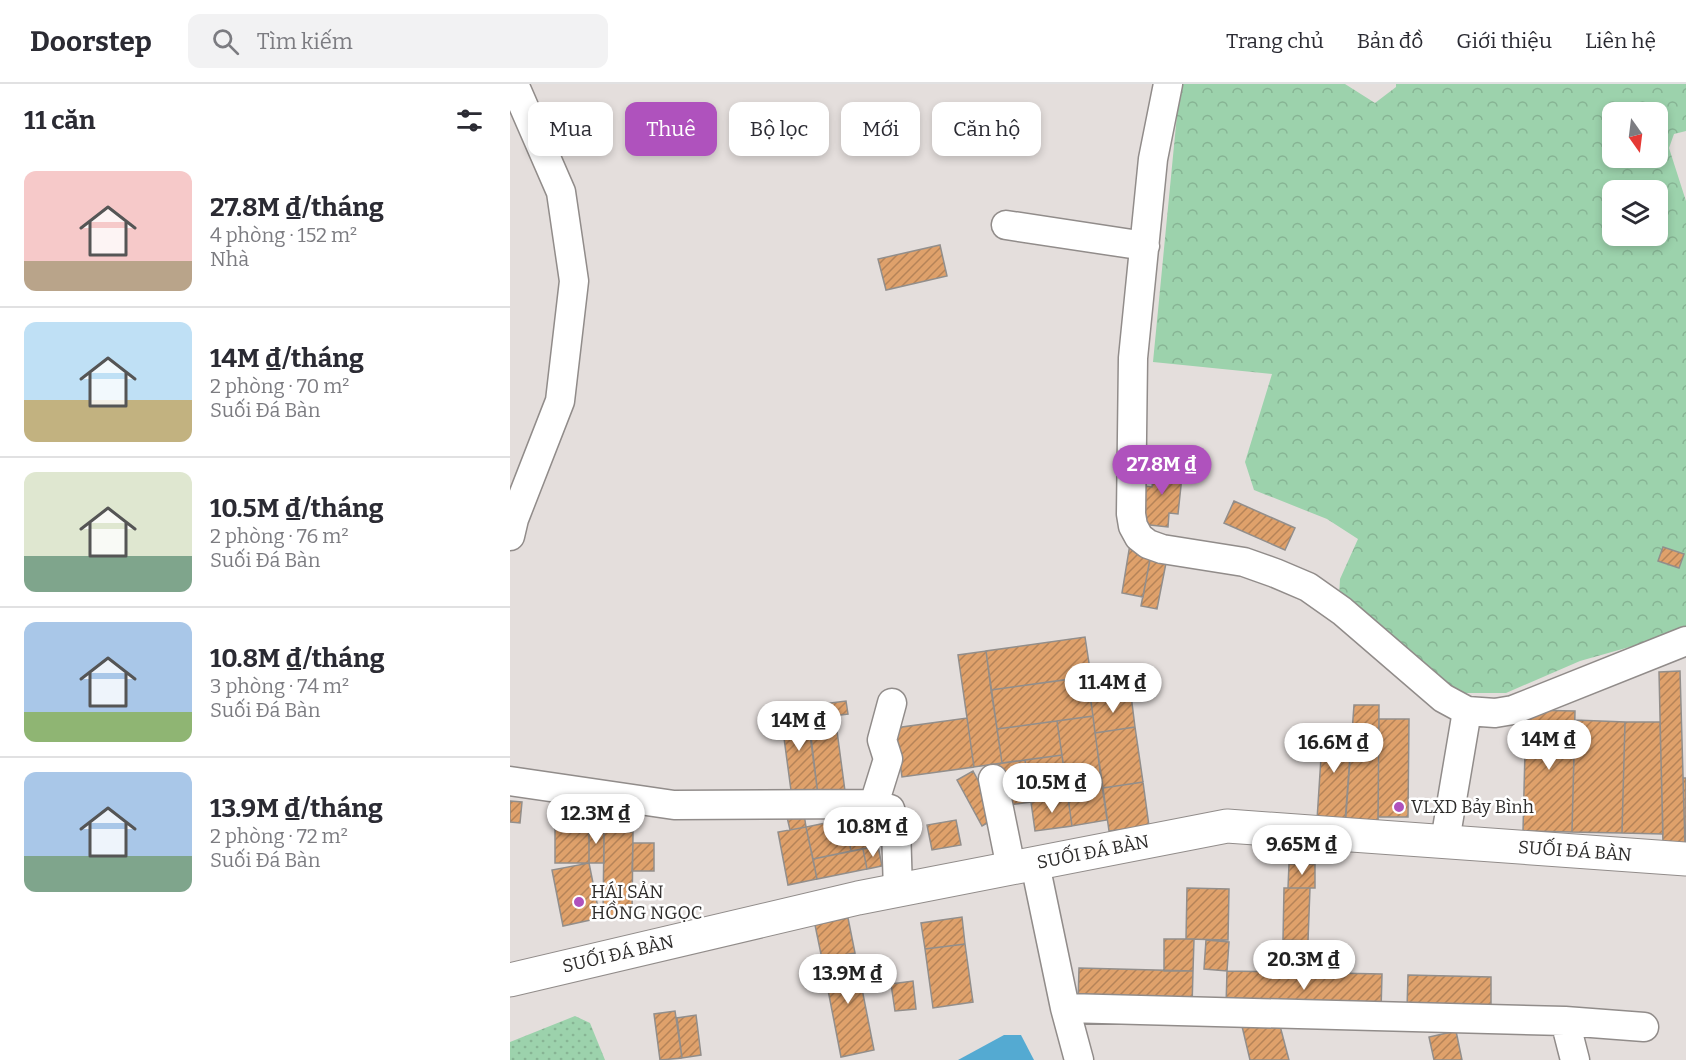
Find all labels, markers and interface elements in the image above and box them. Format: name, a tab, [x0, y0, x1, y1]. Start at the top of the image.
search box	[188, 14, 608, 68]
text: Doorstep	[30, 25, 152, 58]
icon: search	[209, 25, 242, 58]
text: Tìm kiếm	[257, 28, 353, 55]
text: Trang chủ	[1226, 28, 1324, 54]
text: Bản đồ	[1357, 28, 1423, 54]
text: Giới thiệu	[1456, 28, 1552, 54]
text: Liên hệ	[1585, 28, 1656, 54]
chip: Mua	[528, 102, 613, 156]
chip: Thuê	[625, 102, 717, 156]
chip: Bộ lọc	[729, 102, 829, 156]
chip: Mới	[841, 102, 920, 156]
chip: Căn hộ	[932, 102, 1041, 156]
north arrow	[1602, 102, 1668, 168]
map controls	[1602, 102, 1668, 246]
icon: filters	[453, 104, 486, 137]
text: 11 căn	[24, 105, 95, 136]
button: layers	[1602, 180, 1668, 246]
text: 27.8M ₫/tháng	[210, 192, 384, 223]
icon: home	[72, 195, 144, 267]
text: 4 phòng · 152 m²	[210, 223, 357, 247]
text: Nhà	[210, 247, 249, 271]
text: 14M ₫/tháng	[210, 343, 364, 374]
icon: home	[72, 346, 144, 418]
text: 2 phòng · 70 m²	[210, 374, 349, 398]
text: Suối Đá Bàn	[210, 398, 320, 422]
pin: 27.8M ₫	[1107, 445, 1217, 496]
text: 27.8M ₫	[1126, 452, 1198, 476]
text: 10.5M ₫/tháng	[210, 493, 384, 524]
icon: home	[72, 496, 144, 568]
text: 2 phòng · 76 m²	[210, 524, 349, 548]
text: Suối Đá Bàn	[210, 548, 320, 572]
text: 10.8M ₫/tháng	[210, 643, 385, 674]
icon: home	[72, 646, 144, 718]
pin: 11.4M ₫	[1058, 663, 1168, 714]
text: 11.4M ₫	[1079, 670, 1147, 694]
text: 3 phòng · 74 m²	[210, 674, 349, 698]
text: Suối Đá Bàn	[210, 698, 320, 722]
pin: 14M ₫	[757, 701, 841, 752]
text: 14M ₫	[771, 708, 827, 732]
pin: 14M ₫	[1507, 720, 1591, 771]
pin: 16.6M ₫	[1279, 723, 1389, 774]
text: 14M ₫	[1521, 727, 1577, 751]
text: 16.6M ₫	[1298, 730, 1370, 754]
pin: 10.5M ₫	[997, 763, 1107, 814]
text: 10.5M ₫	[1017, 770, 1087, 794]
text: 13.9M ₫/tháng	[210, 793, 383, 824]
pin: 12.3M ₫	[541, 794, 651, 845]
icon: home	[72, 796, 144, 868]
place label: VLXD Bảy Bình	[1411, 796, 1534, 818]
marker: VLXD Bảy Bình	[1392, 800, 1406, 814]
text: 12.3M ₫	[561, 801, 631, 825]
pin: 10.8M ₫	[818, 807, 928, 858]
text: 10.8M ₫	[837, 814, 909, 838]
text: 2 phòng · 72 m²	[210, 824, 348, 848]
pin: 9.65M ₫	[1247, 825, 1357, 876]
street label: SUỐI ĐÁ BÀN	[1035, 828, 1151, 874]
text: 9.65M ₫	[1266, 832, 1338, 856]
street label: SUỐI ĐÁ BÀN	[1517, 834, 1633, 866]
text: Suối Đá Bàn	[210, 848, 320, 872]
place label: HÁI SẢN HỒNG NGỌC	[591, 881, 702, 924]
marker: HÁI SẢN HỒNG NGỌC	[572, 895, 586, 909]
street label: SUỐI ĐÁ BÀN	[560, 929, 676, 978]
pin: 20.3M ₫	[1249, 940, 1359, 991]
text: 20.3M ₫	[1267, 947, 1341, 971]
pin: 13.9M ₫	[793, 954, 903, 1005]
text: 13.9M ₫	[813, 961, 883, 985]

